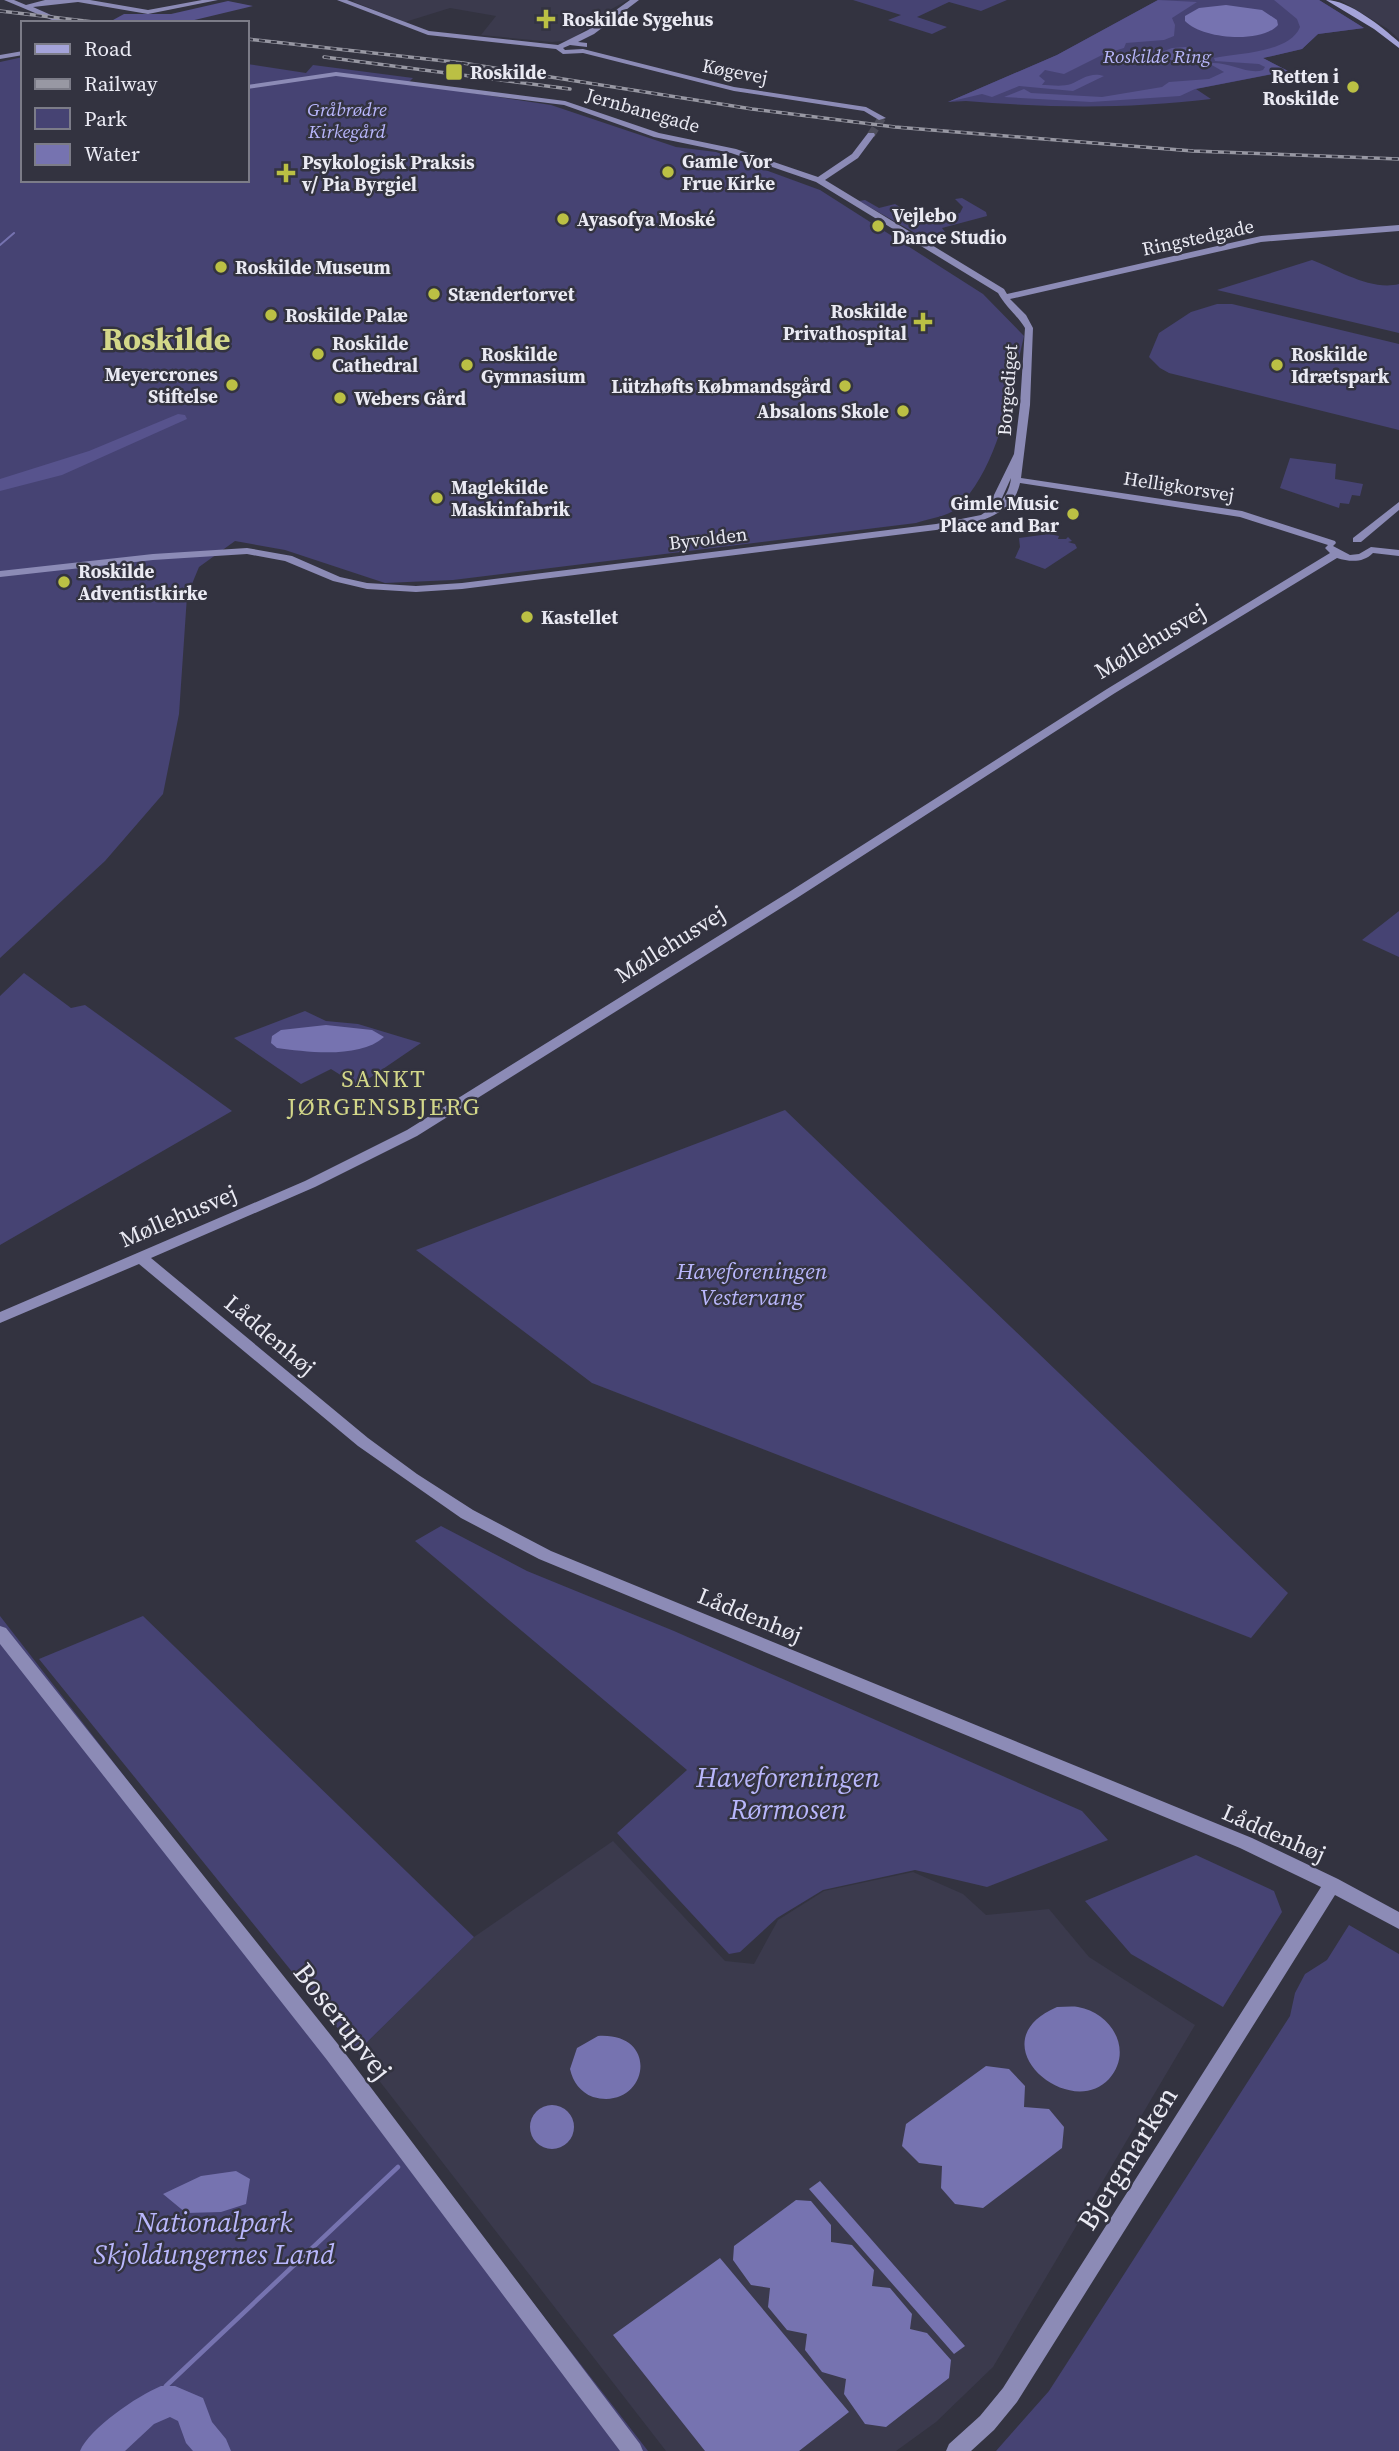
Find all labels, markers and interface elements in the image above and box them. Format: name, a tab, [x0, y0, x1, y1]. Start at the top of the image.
place label: Roskilde Sygehus	[562, 6, 714, 32]
marker: Roskilde Sygehus	[536, 9, 556, 29]
legend	[21, 21, 248, 182]
text: Road	[84, 34, 132, 63]
park label: Roskilde Ring	[1102, 43, 1212, 69]
street label: Køgevej	[700, 52, 770, 90]
place label: Roskilde	[470, 59, 546, 85]
marker: Roskilde	[444, 62, 464, 82]
place label: Retten i Roskilde	[1263, 63, 1339, 111]
text: Railway	[84, 69, 158, 98]
marker: Retten i Roskilde	[1345, 79, 1361, 95]
street label: Jernbanegade	[582, 81, 703, 139]
park label: Gråbrødre Kirkegård	[307, 96, 387, 144]
text: Park	[84, 104, 128, 133]
text: Water	[84, 139, 140, 168]
place label: Gamle Vor Frue Kirke	[682, 148, 775, 196]
place label: Psykologisk Praksis v/ Pia Byrgiel	[301, 149, 475, 197]
marker: Psykologisk Praksis v/ Pia Byrgiel	[276, 163, 296, 183]
marker: Gamle Vor Frue Kirke	[660, 164, 676, 180]
place label: Vejlebo Dance Studio	[892, 202, 1007, 250]
place label: Ayasofya Moské	[577, 206, 715, 232]
marker: Ayasofya Moské	[555, 211, 571, 227]
street label: Ringstedgade	[1140, 212, 1256, 262]
marker: Vejlebo Dance Studio	[870, 218, 886, 234]
place label: Roskilde Museum	[235, 254, 391, 280]
marker: Roskilde Museum	[213, 259, 229, 275]
place label: Stændertorvet	[448, 281, 575, 307]
marker: Stændertorvet	[426, 286, 442, 302]
place label: Roskilde Privathospital	[783, 298, 907, 346]
place label: Roskilde Palæ	[285, 302, 408, 328]
marker: Roskilde Palæ	[263, 307, 279, 323]
marker: Roskilde Privathospital	[913, 312, 933, 332]
district label: Roskilde	[102, 317, 230, 361]
place label: Roskilde Cathedral	[332, 330, 418, 378]
place label: Roskilde Gymnasium	[481, 341, 586, 389]
place label: Roskilde Idrætspark	[1291, 341, 1390, 389]
street label: Borgediget	[991, 343, 1023, 437]
marker: Roskilde Cathedral	[310, 346, 326, 362]
marker: Roskilde Gymnasium	[459, 357, 475, 373]
marker: Roskilde Idrætspark	[1269, 357, 1285, 373]
place label: Meyercrones Stiftelse	[104, 361, 218, 409]
place label: Lützhøfts Købmandsgård	[611, 373, 831, 399]
marker: Meyercrones Stiftelse	[224, 377, 240, 393]
marker: Lützhøfts Købmandsgård	[837, 378, 853, 394]
place label: Webers Gård	[354, 385, 466, 411]
marker: Webers Gård	[332, 390, 348, 406]
place label: Absalons Skole	[757, 398, 889, 424]
marker: Absalons Skole	[895, 403, 911, 419]
street label: Helligkorsvej	[1122, 464, 1236, 508]
place label: Maglekilde Maskinfabrik	[451, 474, 571, 522]
marker: Maglekilde Maskinfabrik	[429, 490, 445, 506]
place label: Gimle Music Place and Bar	[940, 490, 1059, 538]
marker: Gimle Music Place and Bar	[1065, 506, 1081, 522]
street label: Byvolden	[667, 520, 749, 556]
place label: Roskilde Adventistkirke	[78, 558, 208, 606]
marker: Roskilde Adventistkirke	[56, 574, 72, 590]
street label: Møllehusvej	[1089, 595, 1211, 687]
place label: Kastellet	[541, 604, 618, 630]
marker: Kastellet	[519, 609, 535, 625]
street label: Møllehusvej	[609, 898, 731, 990]
district label: SANKT JØRGENSBJERG	[286, 1062, 481, 1123]
street label: Møllehusvej	[115, 1177, 241, 1255]
park label: Haveforeningen Vestervang	[675, 1255, 828, 1313]
street label: Låddenhøj	[218, 1287, 322, 1383]
street label: Låddenhøj	[693, 1580, 807, 1650]
park label: Haveforeningen Rørmosen	[695, 1758, 880, 1828]
street label: Låddenhøj	[1217, 1796, 1331, 1870]
street label: Boserupvej	[285, 1954, 401, 2088]
street label: Bjergmarken	[1068, 2079, 1186, 2237]
park label: Nationalpark Skjoldungernes Land	[93, 2203, 335, 2273]

